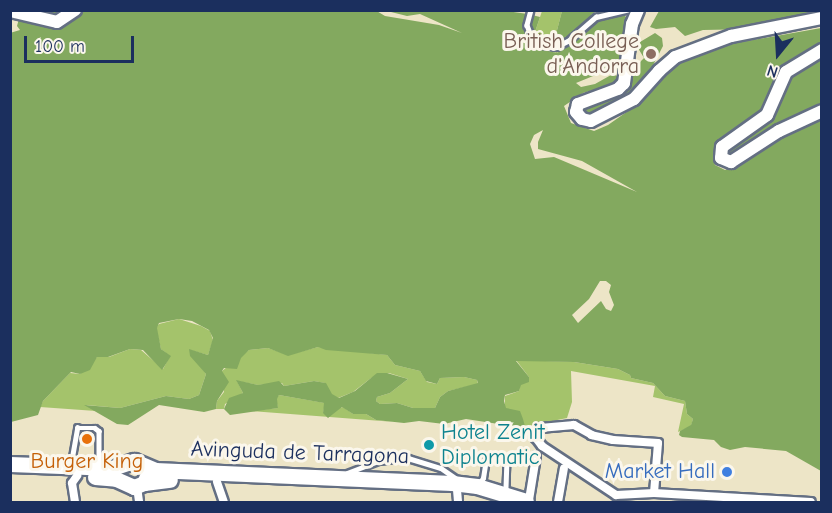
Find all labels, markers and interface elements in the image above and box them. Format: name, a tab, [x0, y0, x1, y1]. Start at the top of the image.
scale bar	[27, 24, 136, 62]
north arrow	[748, 24, 808, 84]
place label: British College d'Andorra	[504, 28, 639, 80]
text: 100 m	[35, 36, 85, 57]
marker: British College d'Andorra	[644, 47, 658, 61]
text: N	[765, 61, 780, 81]
place label: Hotel Zenit Diplomatic	[441, 419, 544, 470]
marker: Burger King	[80, 432, 94, 446]
street label: Avinguda de Tarragona	[190, 436, 410, 470]
marker: Hotel Zenit Diplomatic	[422, 438, 436, 452]
place label: Burger King	[31, 449, 143, 475]
place label: Market Hall	[605, 459, 715, 485]
marker: Market Hall	[720, 465, 734, 479]

